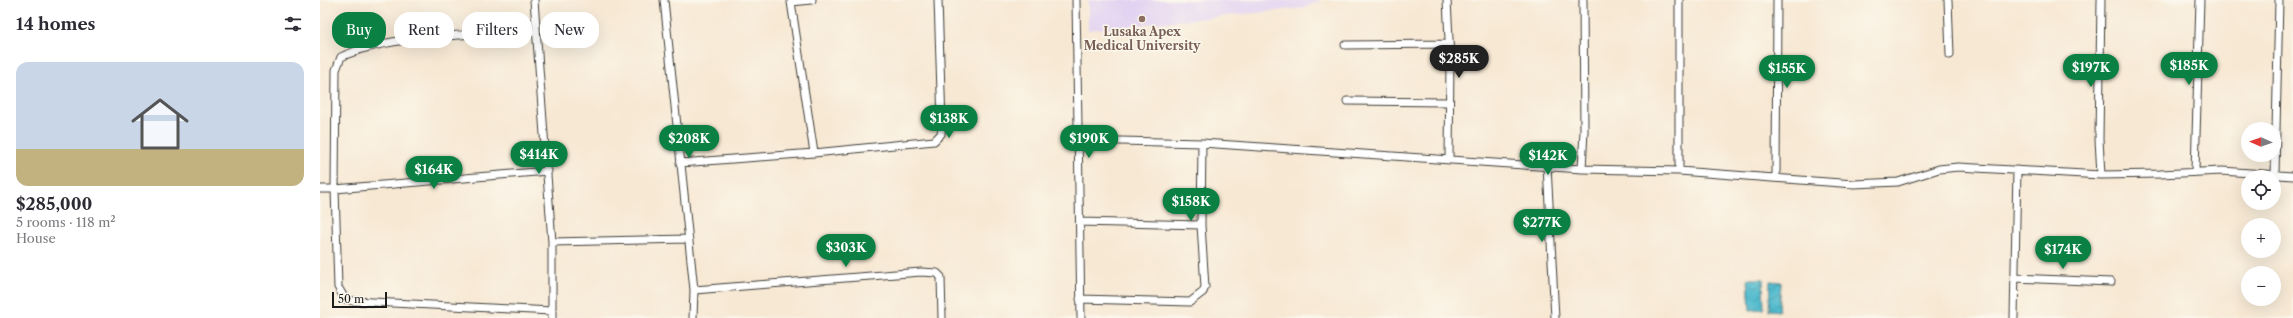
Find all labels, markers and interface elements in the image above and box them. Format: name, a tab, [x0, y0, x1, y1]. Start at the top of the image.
chip: Buy	[332, 12, 386, 48]
chip: Rent	[394, 12, 454, 48]
chip: Filters	[462, 12, 532, 48]
chip: New	[540, 12, 599, 48]
icon: filters	[282, 13, 304, 35]
text: 14 homes	[16, 14, 95, 34]
marker: Lusaka Apex Medical University	[1137, 14, 1147, 24]
place label: Lusaka Apex Medical University	[1084, 24, 1201, 53]
pin: $285K	[1431, 45, 1487, 79]
text: $285K	[1439, 50, 1479, 66]
pin: $185K	[2161, 52, 2217, 86]
pin: $197K	[2063, 54, 2119, 88]
pin: $155K	[1759, 55, 1815, 89]
text: $185K	[2170, 57, 2208, 73]
text: $197K	[2072, 59, 2110, 75]
text: $155K	[1768, 60, 1806, 76]
icon: home	[124, 88, 196, 160]
pin: $138K	[921, 105, 977, 139]
text: $138K	[930, 110, 968, 126]
north arrow	[2241, 122, 2281, 162]
map controls	[2241, 122, 2281, 306]
pin: $208K	[661, 125, 717, 159]
pin: $190K	[1061, 125, 1117, 159]
text: $208K	[668, 130, 710, 146]
text: $190K	[1069, 130, 1109, 146]
pin: $414K	[511, 141, 567, 175]
pin: $142K	[1520, 142, 1576, 176]
text: $414K	[520, 146, 558, 162]
text: $142K	[1529, 147, 1567, 163]
pin: $164K	[406, 156, 462, 190]
text: $164K	[415, 161, 453, 177]
button: locate	[2241, 170, 2281, 210]
pin: $158K	[1163, 188, 1219, 222]
text: $158K	[1172, 193, 1210, 209]
text: $285,000	[16, 194, 92, 214]
pin: $277K	[1514, 209, 1570, 243]
text: 5 rooms · 118 m²	[16, 214, 116, 230]
text: $277K	[1523, 214, 1561, 230]
button: +	[2241, 218, 2281, 258]
text: House	[16, 230, 56, 246]
pin: $303K	[818, 234, 874, 268]
pin: $174K	[2035, 236, 2091, 270]
text: $303K	[826, 239, 866, 255]
text: $174K	[2044, 241, 2082, 257]
button: −	[2241, 266, 2281, 306]
scale bar	[332, 290, 387, 309]
text: 50 m	[338, 292, 364, 306]

